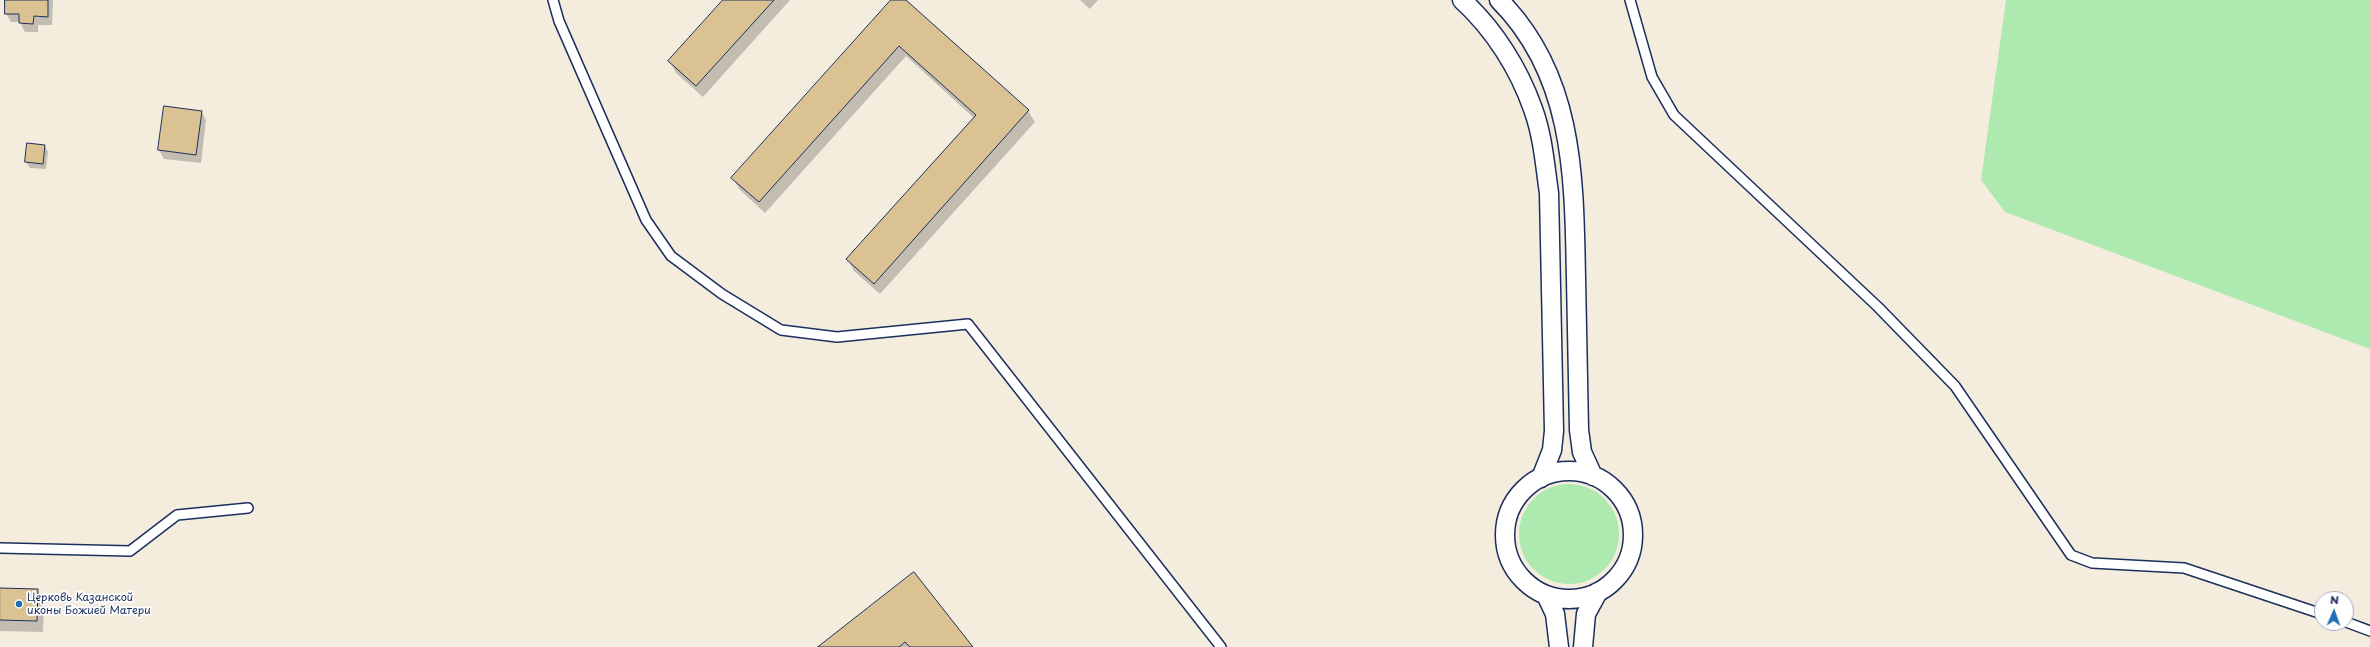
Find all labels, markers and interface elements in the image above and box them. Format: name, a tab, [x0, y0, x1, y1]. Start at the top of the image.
place label: Церковь Казанской иконы Божией Матери	[27, 591, 151, 617]
north arrow	[2314, 591, 2354, 631]
text: N	[2330, 591, 2339, 608]
marker: Церковь Казанской иконы Божией Матери	[14, 599, 24, 609]

